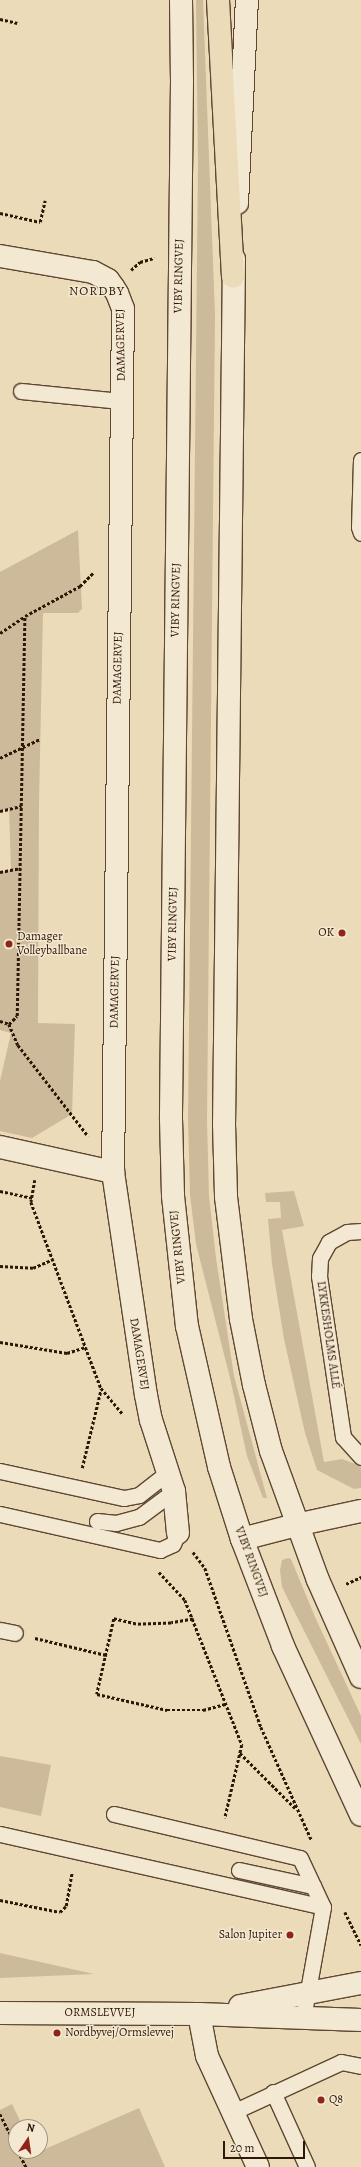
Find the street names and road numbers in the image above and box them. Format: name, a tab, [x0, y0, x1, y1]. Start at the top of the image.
street label: VIBY RINGVEJ	[171, 239, 187, 313]
street label: DAMAGERVEJ	[113, 308, 129, 382]
street label: VIBY RINGVEJ	[168, 563, 184, 637]
street label: DAMAGERVEJ	[110, 631, 126, 705]
street label: VIBY RINGVEJ	[165, 887, 181, 961]
street label: DAMAGERVEJ	[107, 955, 123, 1029]
street label: VIBY RINGVEJ	[167, 1209, 189, 1285]
street label: LYKKESHOLMS ALLÉ	[313, 1280, 343, 1390]
street label: DAMAGERVEJ	[126, 1317, 152, 1391]
street label: VIBY RINGVEJ	[232, 1525, 270, 1599]
street label: ORMSLEVVEJ	[65, 2006, 135, 2020]

